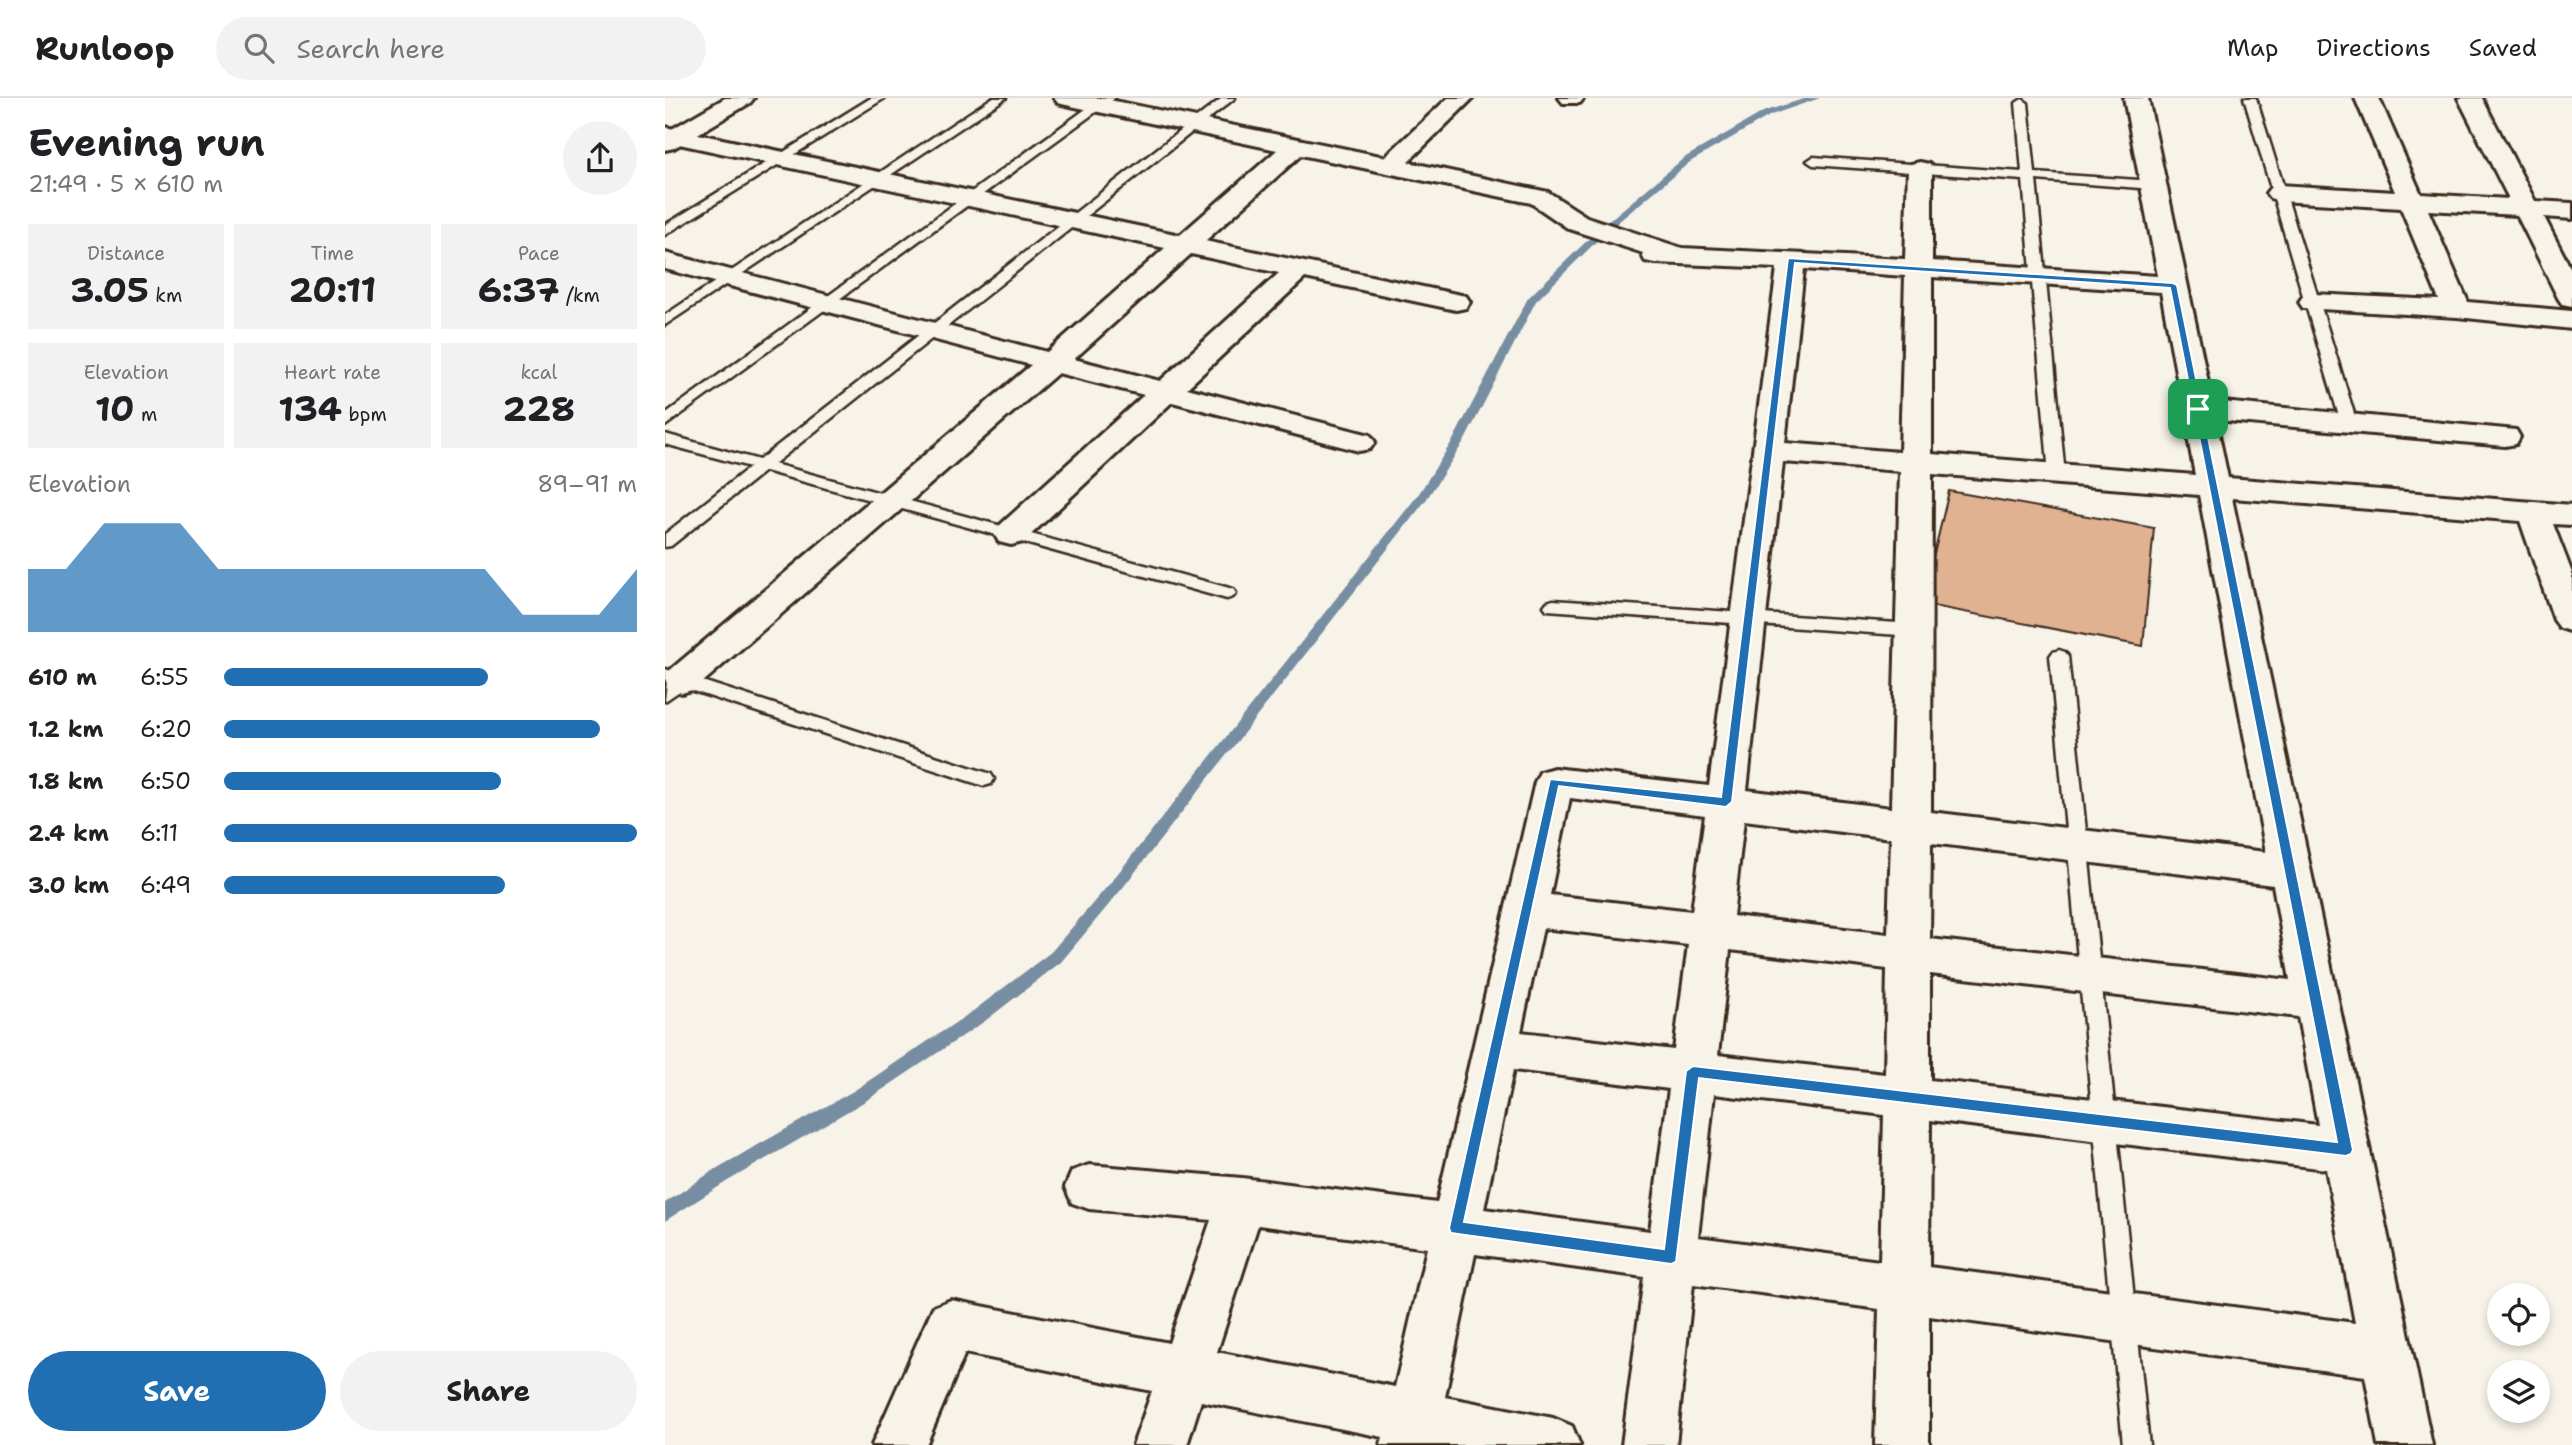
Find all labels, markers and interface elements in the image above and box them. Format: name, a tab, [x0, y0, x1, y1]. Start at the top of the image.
search box	[216, 17, 706, 80]
text: Runloop	[35, 26, 174, 71]
icon: search	[240, 29, 278, 67]
text: Search here	[296, 31, 445, 66]
text: Map	[2227, 32, 2278, 64]
text: Directions	[2316, 32, 2431, 64]
text: Saved	[2469, 32, 2537, 64]
text: Evening run	[28, 117, 265, 168]
button: share	[563, 121, 637, 195]
text: 21:49 · 5 × 610 m	[28, 169, 223, 199]
text: Distance	[87, 241, 165, 266]
text: Time	[311, 241, 354, 266]
text: Pace	[518, 241, 560, 266]
text: 3.05	[70, 266, 149, 313]
text: 20:11	[289, 266, 376, 313]
text: 6:37	[478, 266, 559, 313]
text: km	[149, 283, 182, 308]
text: /km	[559, 283, 600, 308]
text: Elevation	[84, 360, 169, 385]
text: Heart rate	[284, 360, 381, 385]
text: kcal	[520, 360, 557, 385]
pin	[2168, 379, 2228, 439]
text: 10	[95, 385, 134, 432]
text: 134	[278, 385, 342, 432]
text: 228	[502, 385, 575, 432]
icon: arrive	[2179, 390, 2217, 428]
text: m	[134, 402, 157, 427]
text: bpm	[342, 402, 387, 427]
text: Elevation	[28, 469, 131, 499]
text: 89–91 m	[537, 469, 637, 499]
text: 610 m	[28, 662, 97, 692]
text: 6:55	[140, 662, 189, 692]
text: 1.2 km	[28, 714, 104, 744]
text: 6:20	[140, 714, 192, 744]
text: 1.8 km	[28, 766, 103, 796]
text: 6:50	[140, 766, 191, 796]
text: 2.4 km	[28, 818, 109, 848]
text: 6:11	[140, 818, 178, 848]
text: 3.0 km	[28, 870, 109, 900]
text: 6:49	[140, 870, 191, 900]
map controls	[2487, 1283, 2550, 1423]
button: locate	[2487, 1283, 2550, 1346]
button: Save	[28, 1351, 326, 1431]
button: Share	[340, 1351, 637, 1431]
button: layers	[2487, 1360, 2550, 1423]

